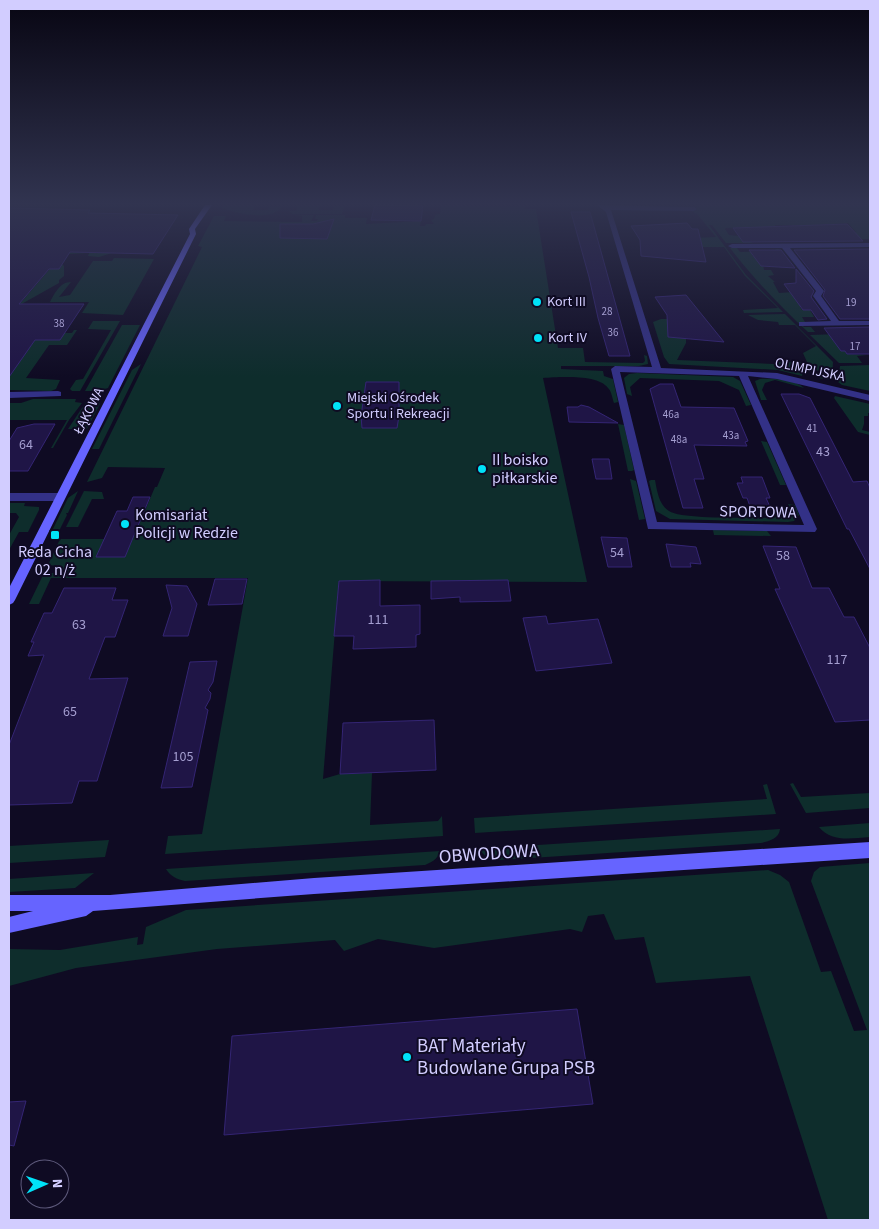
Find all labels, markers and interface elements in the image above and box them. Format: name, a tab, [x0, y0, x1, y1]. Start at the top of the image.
place label: Kort III	[547, 292, 586, 312]
house number: 19	[846, 295, 856, 310]
marker: Kort III	[531, 296, 543, 308]
house number: 28	[602, 304, 613, 319]
house number: 38	[54, 316, 65, 331]
house number: 36	[608, 325, 619, 340]
place label: Kort IV	[548, 328, 588, 348]
marker: Kort IV	[532, 332, 544, 344]
house number: 17	[850, 339, 860, 354]
street label: OLIMPIJSKA	[773, 353, 847, 387]
street label: ŁĄKOWA	[68, 384, 110, 439]
place label: Miejski Ośrodek Sportu i Rekreacji	[347, 388, 450, 424]
marker: Miejski Ośrodek Sportu i Rekreacji	[331, 400, 343, 412]
house number: 46a	[663, 407, 679, 422]
house number: 41	[807, 421, 817, 436]
house number: 43a	[723, 428, 739, 443]
house number: 48a	[671, 432, 687, 447]
house number: 64	[19, 435, 33, 455]
house number: 43	[816, 442, 830, 462]
place label: II boisko piłkarskie	[492, 449, 557, 489]
marker: II boisko piłkarskie	[476, 463, 488, 475]
street label: SPORTOWA	[719, 500, 797, 524]
place label: Komisariat Policji w Redzie	[135, 504, 238, 544]
marker: Komisariat Policji w Redzie	[119, 518, 131, 530]
marker: Reda Cicha 02 n/ż	[49, 529, 61, 541]
place label: Reda Cicha 02 n/ż	[18, 541, 92, 581]
house number: 54	[610, 543, 624, 563]
house number: 58	[776, 546, 790, 566]
house number: 111	[368, 610, 388, 630]
house number: 63	[72, 615, 86, 635]
house number: 117	[827, 650, 847, 670]
house number: 65	[63, 702, 77, 722]
house number: 105	[173, 747, 193, 767]
street label: OBWODOWA	[438, 837, 541, 871]
place label: BAT Materiały Budowlane Grupa PSB	[417, 1033, 595, 1082]
marker: BAT Materiały Budowlane Grupa PSB	[401, 1051, 413, 1063]
north arrow	[20, 1159, 70, 1209]
text: N	[47, 1179, 67, 1189]

